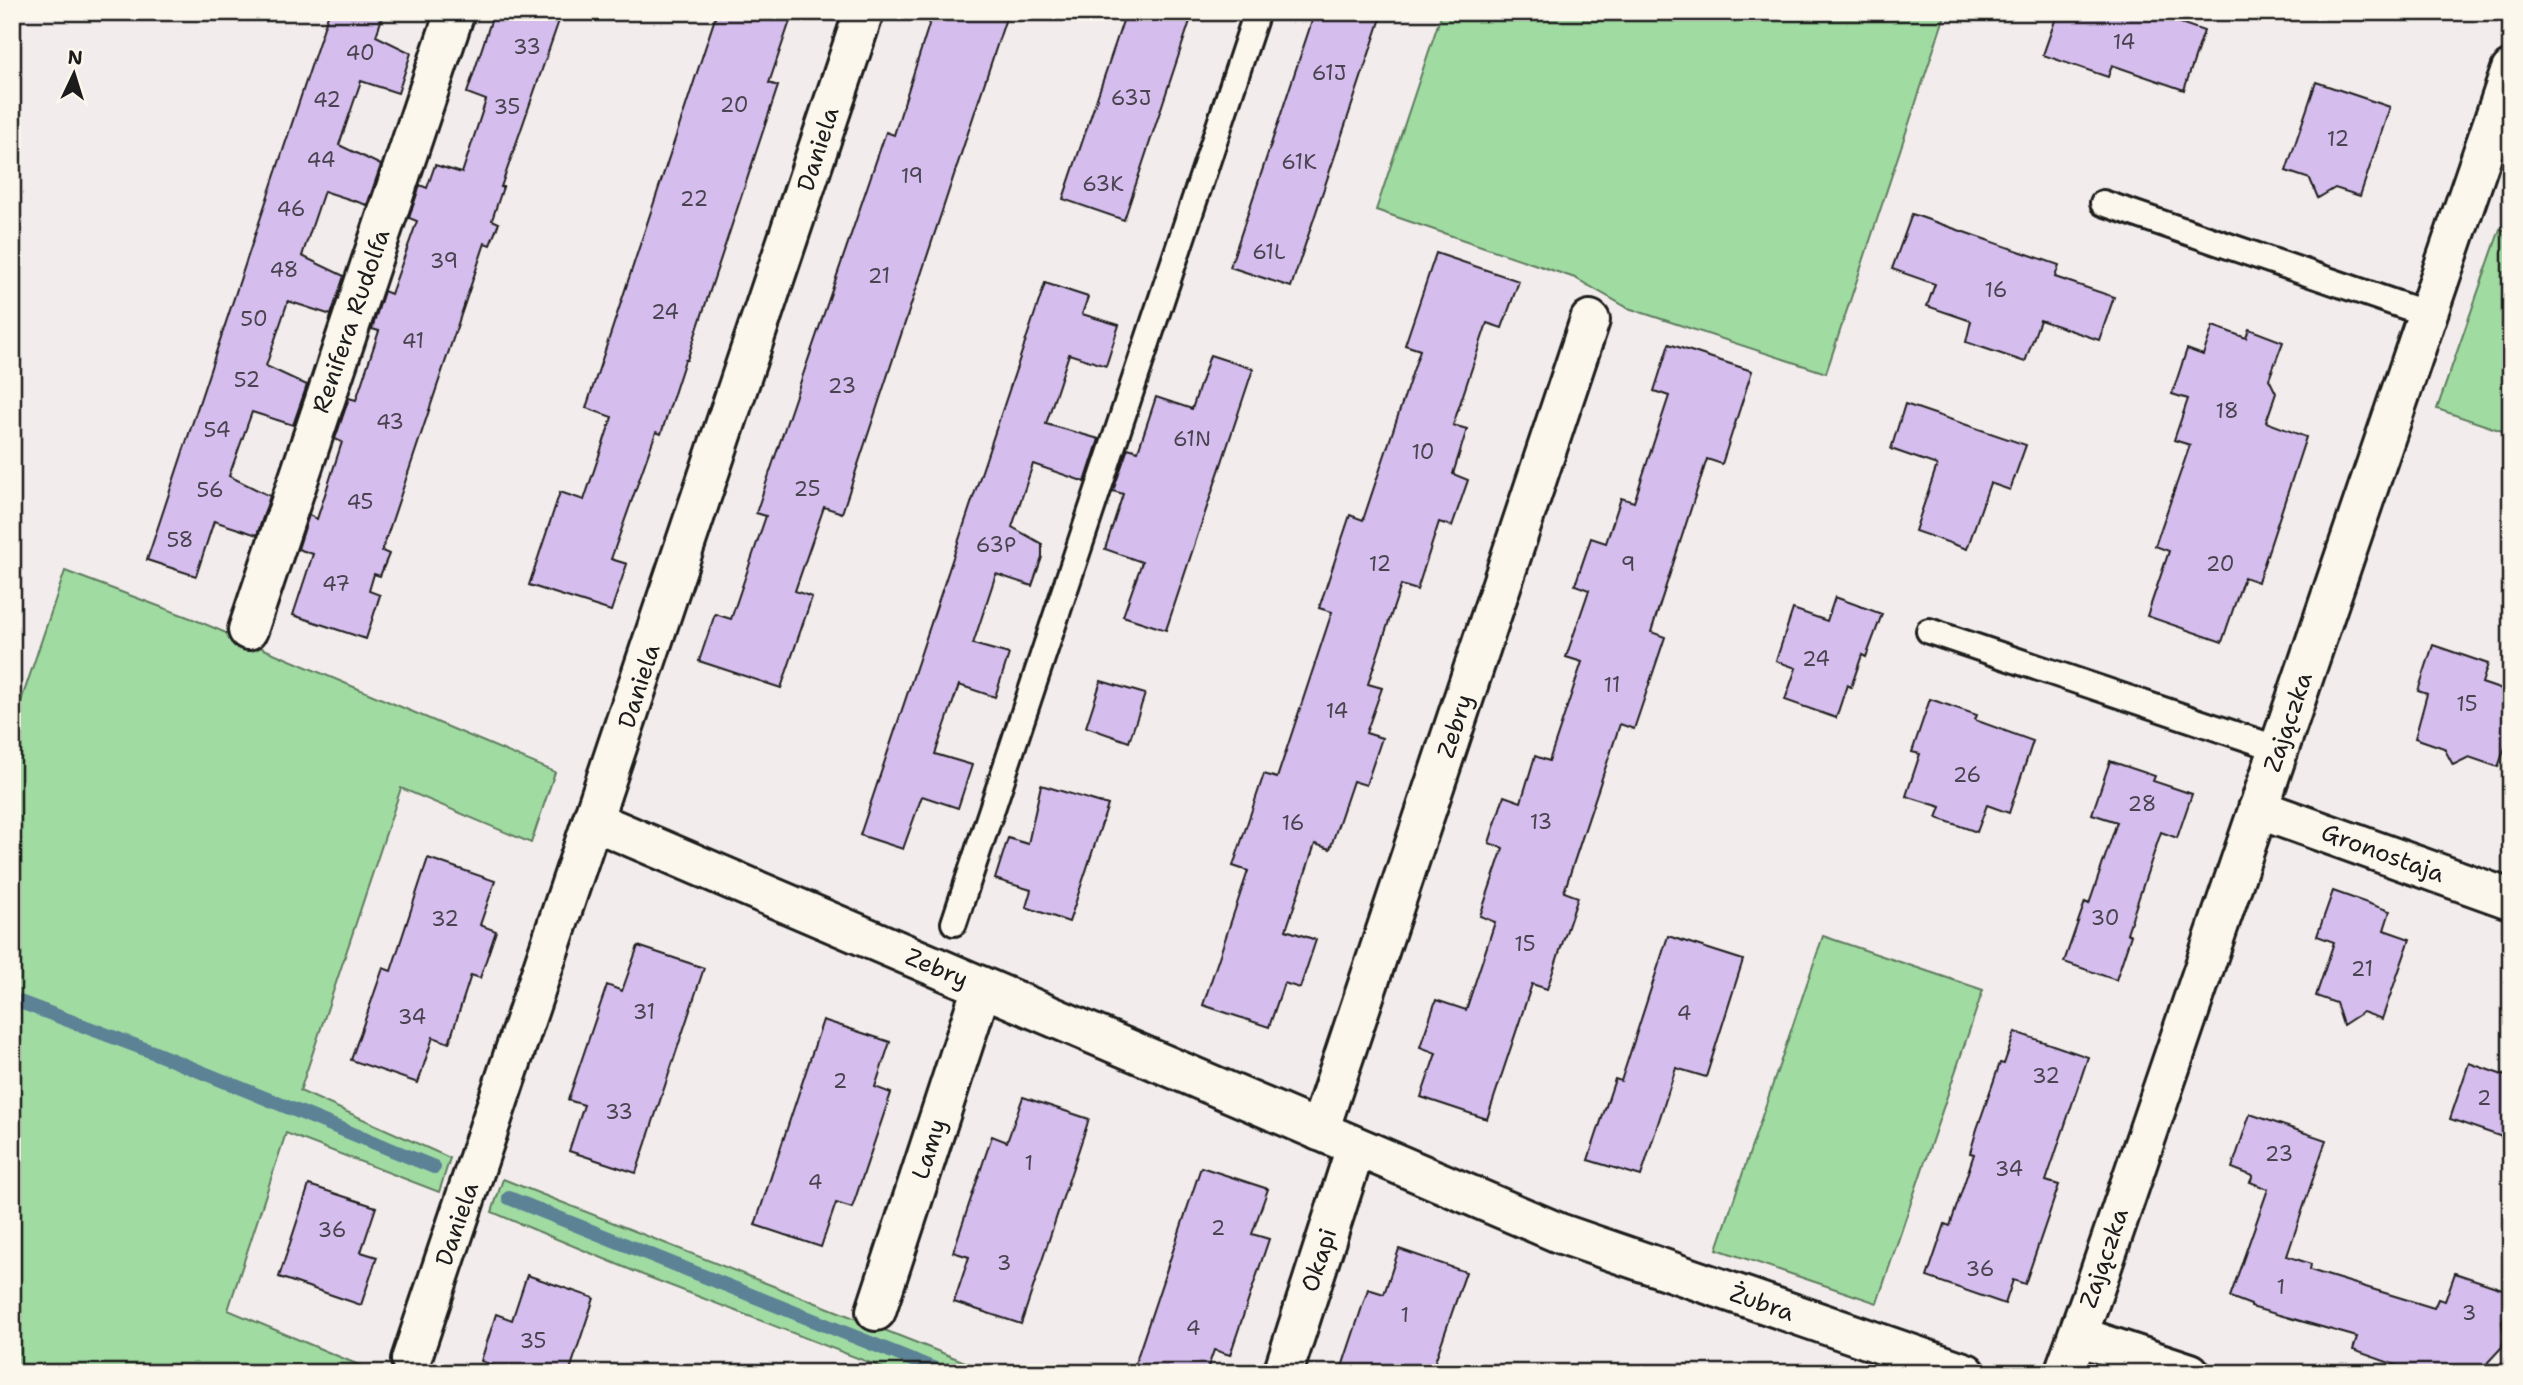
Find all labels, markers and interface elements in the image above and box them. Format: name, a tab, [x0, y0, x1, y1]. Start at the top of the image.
house number: 14	[2113, 28, 2135, 56]
house number: 33	[513, 33, 541, 61]
north arrow	[38, 38, 108, 108]
house number: 40	[345, 39, 375, 67]
text: N	[67, 45, 84, 71]
house number: 61J	[1312, 59, 1346, 87]
house number: 63J	[1111, 84, 1151, 112]
house number: 42	[313, 86, 341, 114]
house number: 20	[720, 91, 748, 119]
house number: 35	[494, 93, 520, 121]
street label: Daniela	[789, 103, 847, 195]
house number: 12	[2327, 125, 2349, 153]
house number: 44	[307, 146, 335, 174]
house number: 61K	[1281, 148, 1317, 176]
house number: 19	[901, 162, 923, 190]
house number: 63K	[1082, 170, 1124, 198]
house number: 22	[680, 185, 708, 213]
house number: 46	[277, 195, 306, 223]
street label: Renifera Rudolfa	[305, 225, 398, 417]
house number: 61L	[1252, 238, 1286, 266]
house number: 39	[430, 247, 458, 275]
house number: 48	[270, 256, 298, 284]
house number: 21	[868, 262, 890, 290]
house number: 16	[1985, 276, 2007, 304]
house number: 24	[651, 298, 679, 326]
house number: 50	[240, 305, 268, 333]
house number: 41	[402, 327, 424, 355]
house number: 52	[234, 366, 260, 394]
house number: 23	[828, 372, 856, 400]
house number: 18	[2215, 397, 2239, 425]
house number: 43	[376, 408, 404, 436]
house number: 54	[203, 416, 231, 444]
house number: 61N	[1173, 425, 1211, 453]
house number: 10	[1412, 438, 1434, 466]
house number: 25	[793, 475, 821, 503]
house number: 56	[196, 476, 224, 504]
house number: 45	[347, 488, 373, 516]
house number: 58	[166, 526, 194, 554]
house number: 63P	[976, 531, 1016, 559]
house number: 12	[1369, 550, 1391, 578]
house number: 9	[1621, 550, 1635, 578]
house number: 20	[2206, 550, 2234, 578]
house number: 47	[322, 570, 350, 598]
street label: Daniela	[610, 640, 668, 732]
house number: 24	[1802, 645, 1830, 673]
street label: Zajączka	[2256, 668, 2320, 776]
house number: 11	[1604, 671, 1620, 699]
street label: Zebry	[1430, 690, 1480, 762]
house number: 15	[2456, 690, 2478, 718]
house number: 14	[1326, 697, 1348, 725]
house number: 26	[1953, 761, 1981, 789]
house number: 28	[2128, 790, 2156, 818]
house number: 13	[1530, 808, 1552, 836]
house number: 16	[1282, 809, 1304, 837]
street label: Gronostaja	[2317, 816, 2449, 890]
house number: 30	[2090, 904, 2120, 932]
house number: 32	[431, 905, 459, 933]
house number: 15	[1514, 930, 1536, 958]
street label: Zebry	[901, 940, 973, 996]
house number: 21	[2351, 955, 2373, 983]
house number: 31	[633, 998, 655, 1026]
house number: 4	[1677, 999, 1691, 1027]
house number: 34	[398, 1003, 426, 1031]
house number: 32	[2032, 1062, 2060, 1090]
house number: 2	[833, 1067, 847, 1095]
house number: 2	[2477, 1084, 2491, 1112]
house number: 33	[605, 1098, 633, 1126]
street label: Lamy	[904, 1115, 954, 1183]
house number: 23	[2265, 1140, 2293, 1168]
house number: 1	[1025, 1149, 1033, 1177]
house number: 34	[1995, 1155, 2023, 1183]
house number: 4	[808, 1168, 822, 1196]
street label: Daniela	[428, 1178, 486, 1270]
street label: Zajączka	[2072, 1204, 2136, 1312]
house number: 2	[1211, 1214, 1225, 1242]
house number: 36	[318, 1216, 346, 1244]
street label: Okapi	[1294, 1224, 1344, 1296]
house number: 3	[997, 1249, 1011, 1277]
house number: 36	[1966, 1255, 1994, 1283]
house number: 1	[2277, 1273, 2285, 1301]
street label: Żubra	[1726, 1277, 1798, 1329]
house number: 3	[2462, 1299, 2476, 1327]
house number: 1	[1401, 1301, 1409, 1329]
house number: 4	[1186, 1314, 1200, 1342]
house number: 35	[520, 1327, 546, 1355]

